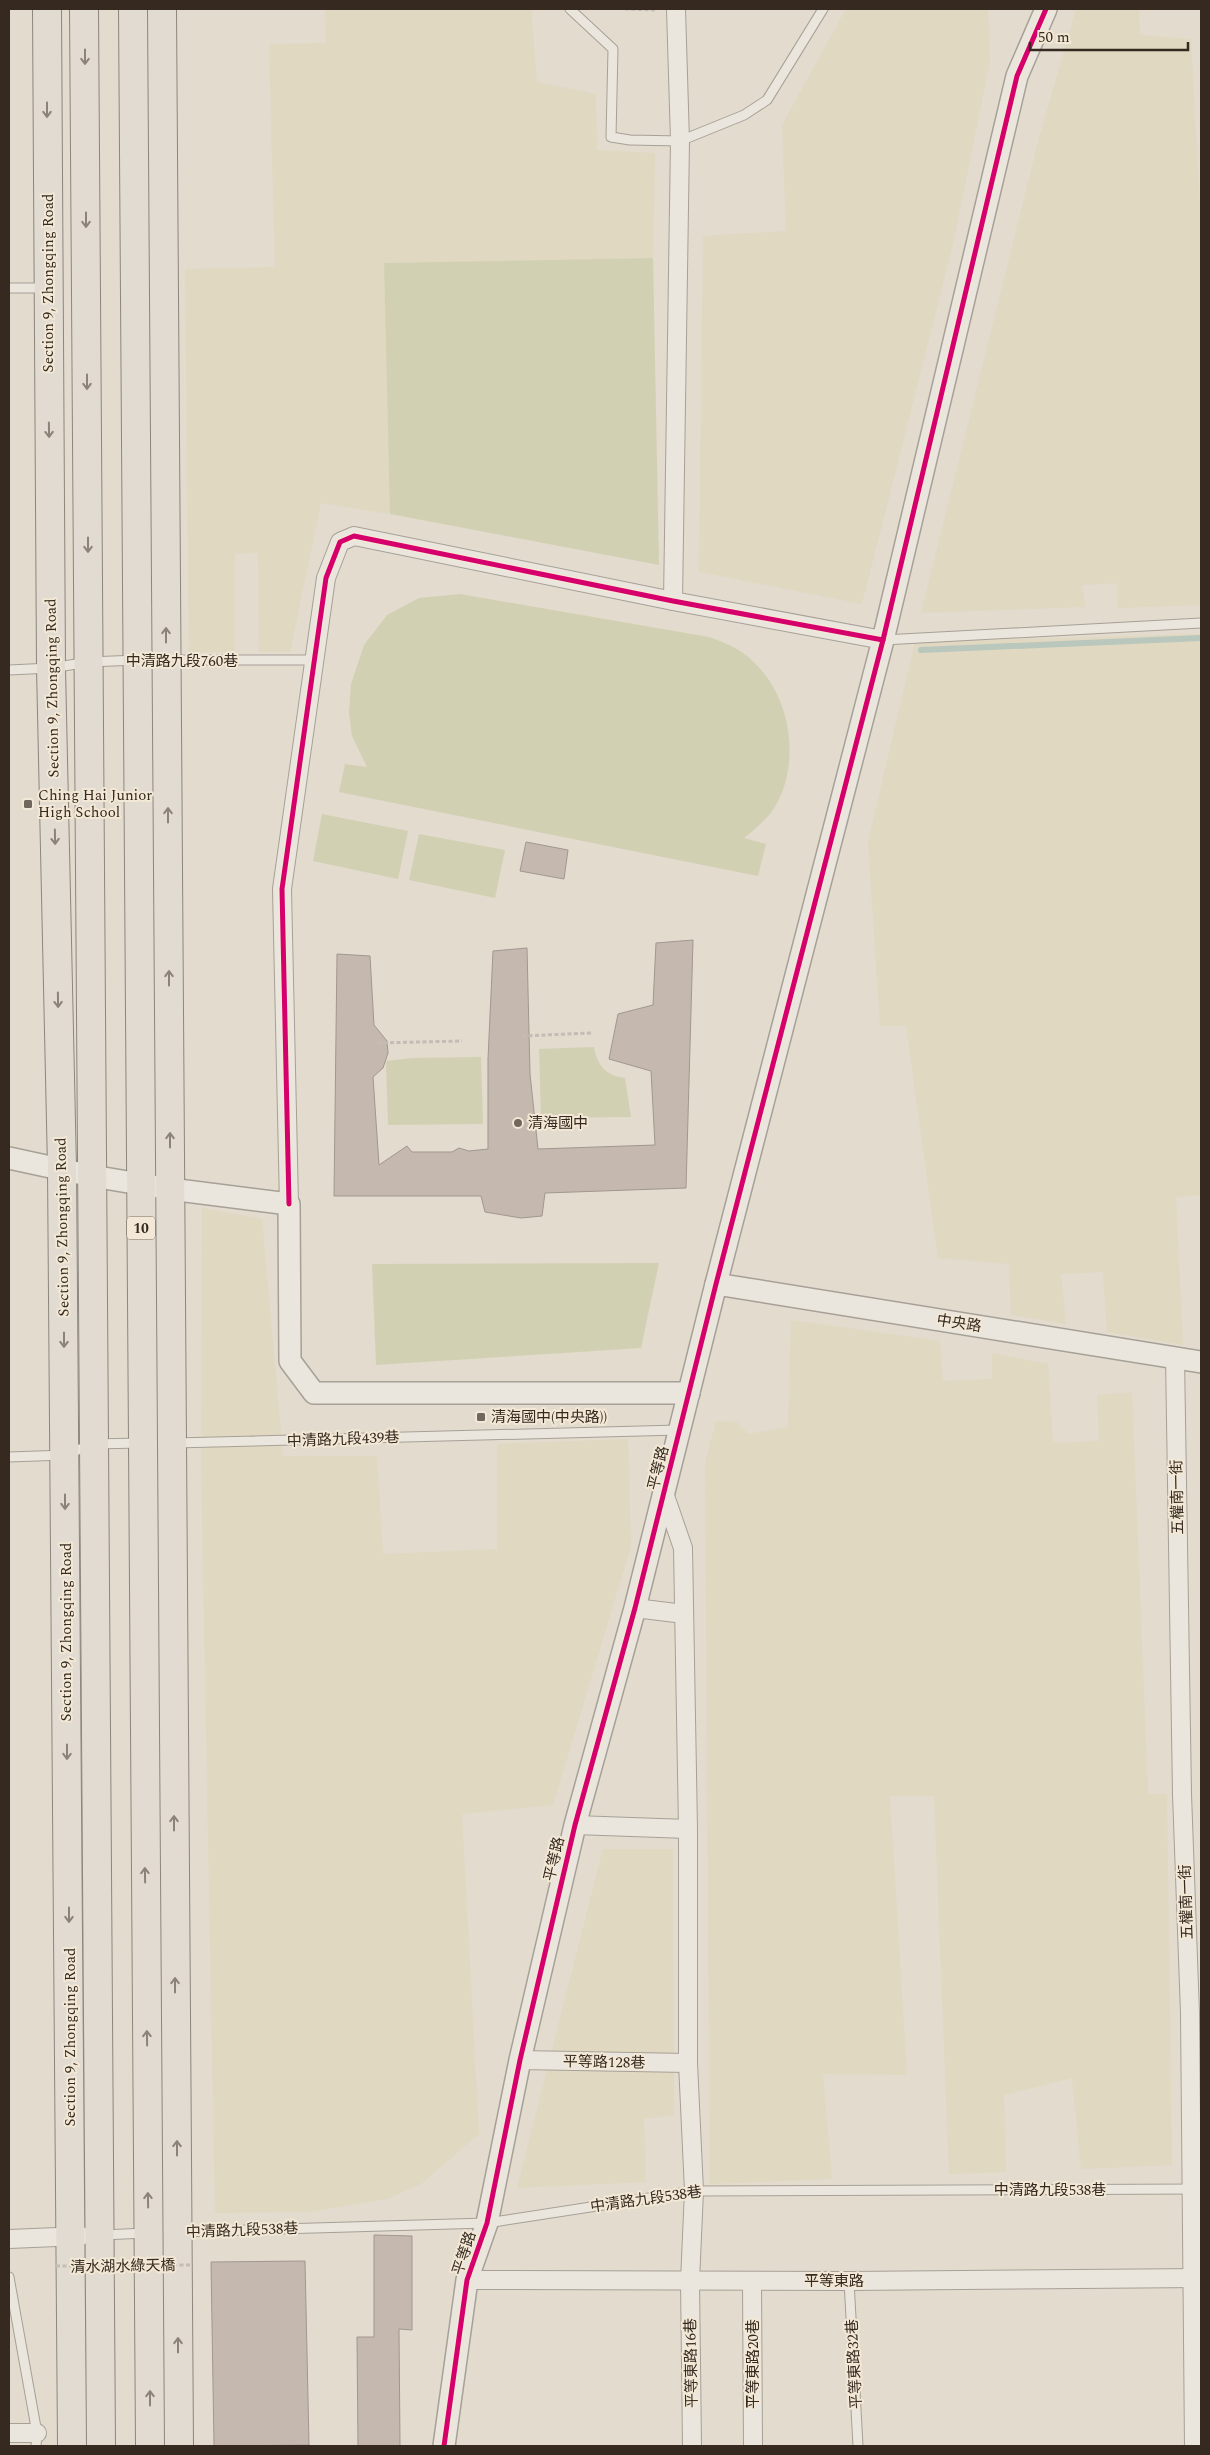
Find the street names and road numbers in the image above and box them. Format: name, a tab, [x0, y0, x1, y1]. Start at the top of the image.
street label: Section 9, Zhongqing Road	[37, 194, 60, 372]
street label: Section 9, Zhongqing Road	[39, 598, 66, 778]
street label: 中清路九段760巷	[126, 650, 238, 673]
street label: Section 9, Zhongqing Road	[49, 1137, 76, 1317]
road number: 10	[127, 1216, 155, 1240]
street label: 中央路	[935, 1309, 983, 1338]
street label: 中清路九段439巷	[286, 1426, 400, 1453]
street label: 平等路	[642, 1443, 675, 1493]
street label: 五權南一街	[1165, 1459, 1190, 1535]
street label: Section 9, Zhongqing Road	[55, 1543, 78, 1721]
street label: 平等路	[538, 1835, 571, 1884]
street label: 五權南一街	[1174, 1864, 1199, 1940]
street label: Section 9, Zhongqing Road	[59, 1948, 82, 2126]
street label: 平等路128巷	[563, 2050, 645, 2075]
street label: 中清路九段538巷	[994, 2179, 1106, 2202]
street label: 中清路九段538巷	[589, 2180, 703, 2219]
street label: 中清路九段538巷	[185, 2217, 299, 2244]
street label: 平等路	[447, 2228, 482, 2278]
street label: 清水湖水綠天橋	[70, 2254, 176, 2279]
street label: 平等東路	[804, 2270, 864, 2293]
street label: 平等東路16巷	[679, 2318, 704, 2408]
street label: 平等東路32巷	[841, 2318, 868, 2410]
street label: 平等東路20巷	[742, 2319, 765, 2409]

